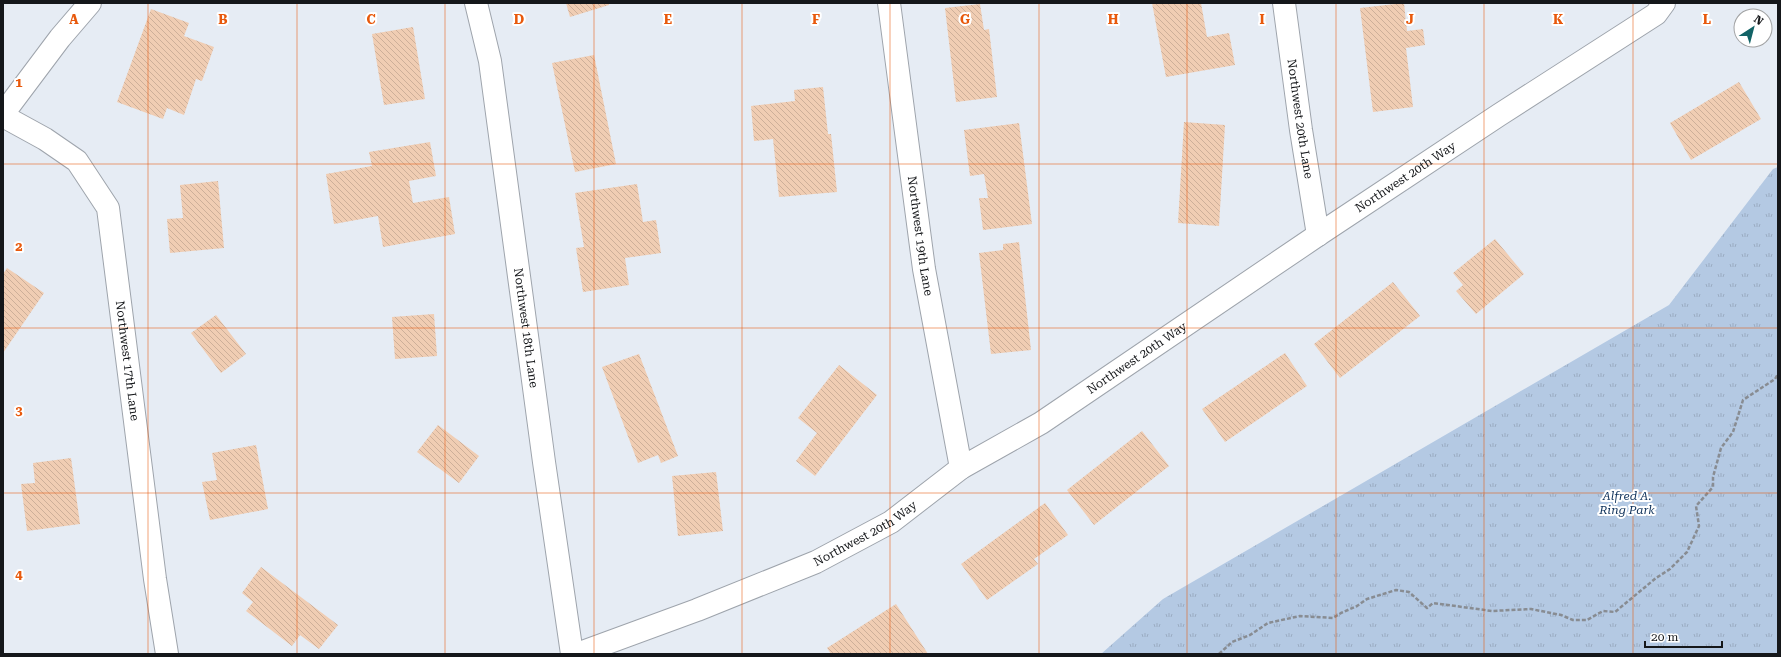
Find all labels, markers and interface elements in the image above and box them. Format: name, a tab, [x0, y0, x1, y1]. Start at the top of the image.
north arrow	[1733, 8, 1773, 48]
text: A	[69, 12, 79, 27]
text: B	[218, 12, 228, 27]
text: C	[366, 12, 376, 27]
text: D	[514, 12, 524, 27]
text: E	[664, 12, 672, 27]
text: F	[812, 12, 820, 27]
text: G	[960, 12, 970, 27]
text: H	[1108, 12, 1119, 27]
text: I	[1259, 12, 1265, 27]
text: J	[1406, 12, 1414, 27]
text: K	[1553, 12, 1564, 27]
text: L	[1703, 12, 1711, 27]
text: N	[1751, 13, 1766, 28]
street label: Northwest 20th Lane	[1285, 58, 1316, 180]
text: 1	[15, 75, 23, 90]
street label: Northwest 20th Way	[1353, 138, 1459, 215]
street label: Northwest 19th Lane	[905, 175, 936, 297]
text: 2	[15, 239, 23, 254]
street label: Northwest 18th Lane	[511, 267, 541, 389]
street label: Northwest 17th Lane	[113, 300, 142, 422]
street label: Northwest 20th Way	[1084, 319, 1190, 397]
text: 3	[15, 403, 23, 418]
park label: Alfred A. Ring Park	[1598, 489, 1655, 517]
street label: Northwest 20th Way	[811, 497, 920, 569]
text: 4	[15, 567, 23, 582]
scale bar	[1645, 623, 1722, 649]
text: 20 m	[1651, 630, 1678, 644]

